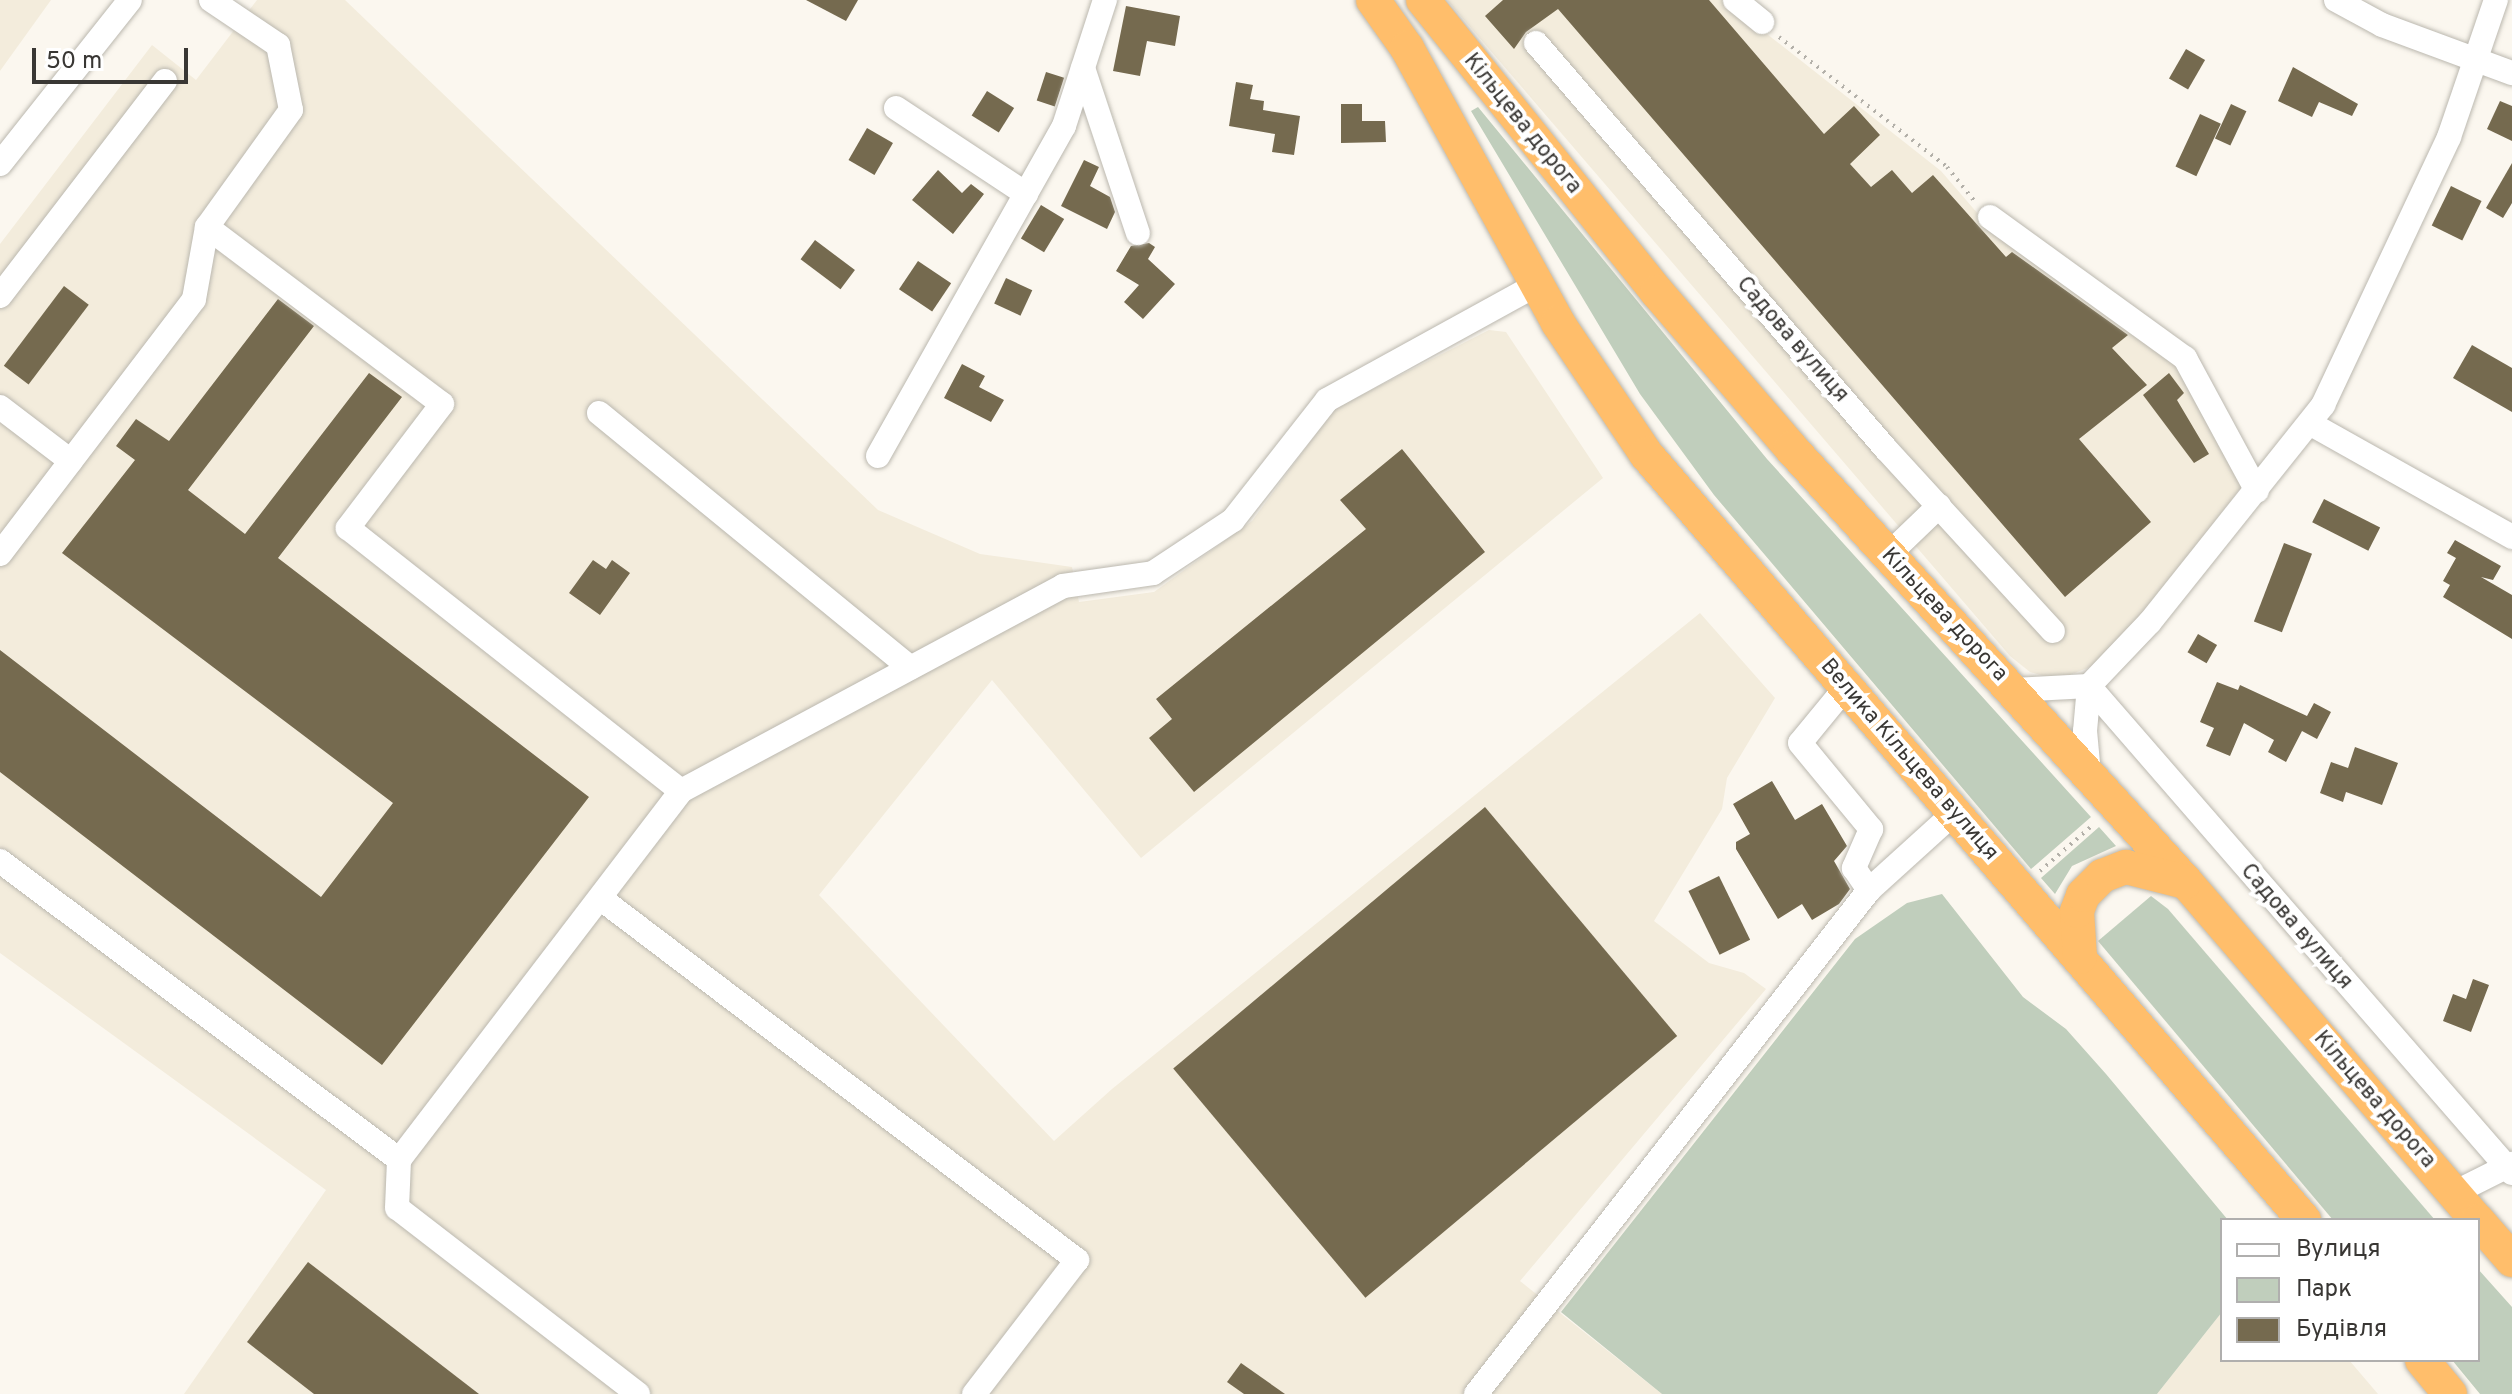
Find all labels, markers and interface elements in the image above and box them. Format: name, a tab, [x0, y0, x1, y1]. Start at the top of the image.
scale bar	[36, 32, 192, 82]
text: 50 m	[46, 47, 102, 77]
street label: Кільцева дорога	[1457, 49, 1587, 199]
street label: Садова вулиця	[1730, 272, 1854, 408]
street label: Кільцева дорога	[1875, 543, 2013, 687]
street label: Велика Кільцева вулиця	[1814, 654, 2004, 866]
street label: Садова вулиця	[2234, 859, 2358, 995]
street label: Кільцева дорога	[2307, 1026, 2441, 1174]
legend	[2220, 1218, 2480, 1362]
text: Вулиця	[2296, 1235, 2380, 1265]
text: Парк	[2296, 1275, 2352, 1305]
text: Будівля	[2296, 1315, 2387, 1345]

